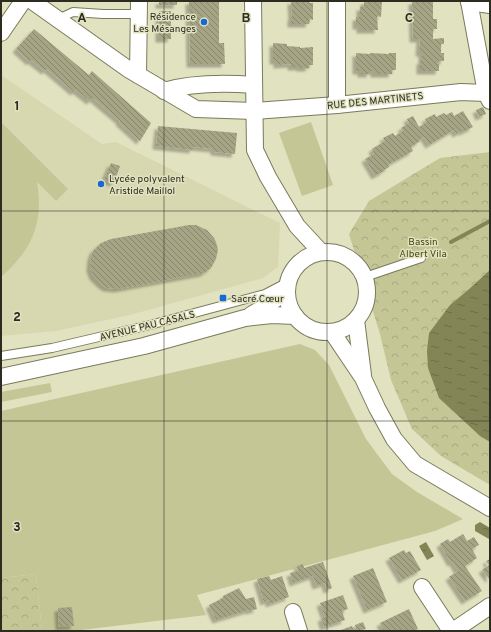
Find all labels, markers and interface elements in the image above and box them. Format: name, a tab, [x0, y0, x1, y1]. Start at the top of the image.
text: A	[77, 11, 87, 27]
place label: Résidence Les Mésanges	[133, 11, 196, 36]
text: B	[242, 11, 251, 27]
text: C	[405, 11, 413, 27]
marker: Résidence Les Mésanges	[199, 17, 209, 27]
street label: RUE DES MARTINETS	[326, 90, 424, 113]
text: 1	[14, 99, 20, 115]
place label: Lycée polyvalent Aristide Maillol	[109, 173, 185, 198]
marker: Lycée polyvalent Aristide Maillol	[96, 179, 106, 189]
park label: Bassin Albert Vila	[399, 236, 447, 261]
marker: Sacré Cœur	[218, 293, 228, 303]
place label: Sacré Cœur	[231, 293, 284, 306]
street label: AVENUE PAU CASALS	[98, 308, 196, 345]
text: 2	[13, 310, 21, 326]
text: 3	[13, 520, 21, 536]

